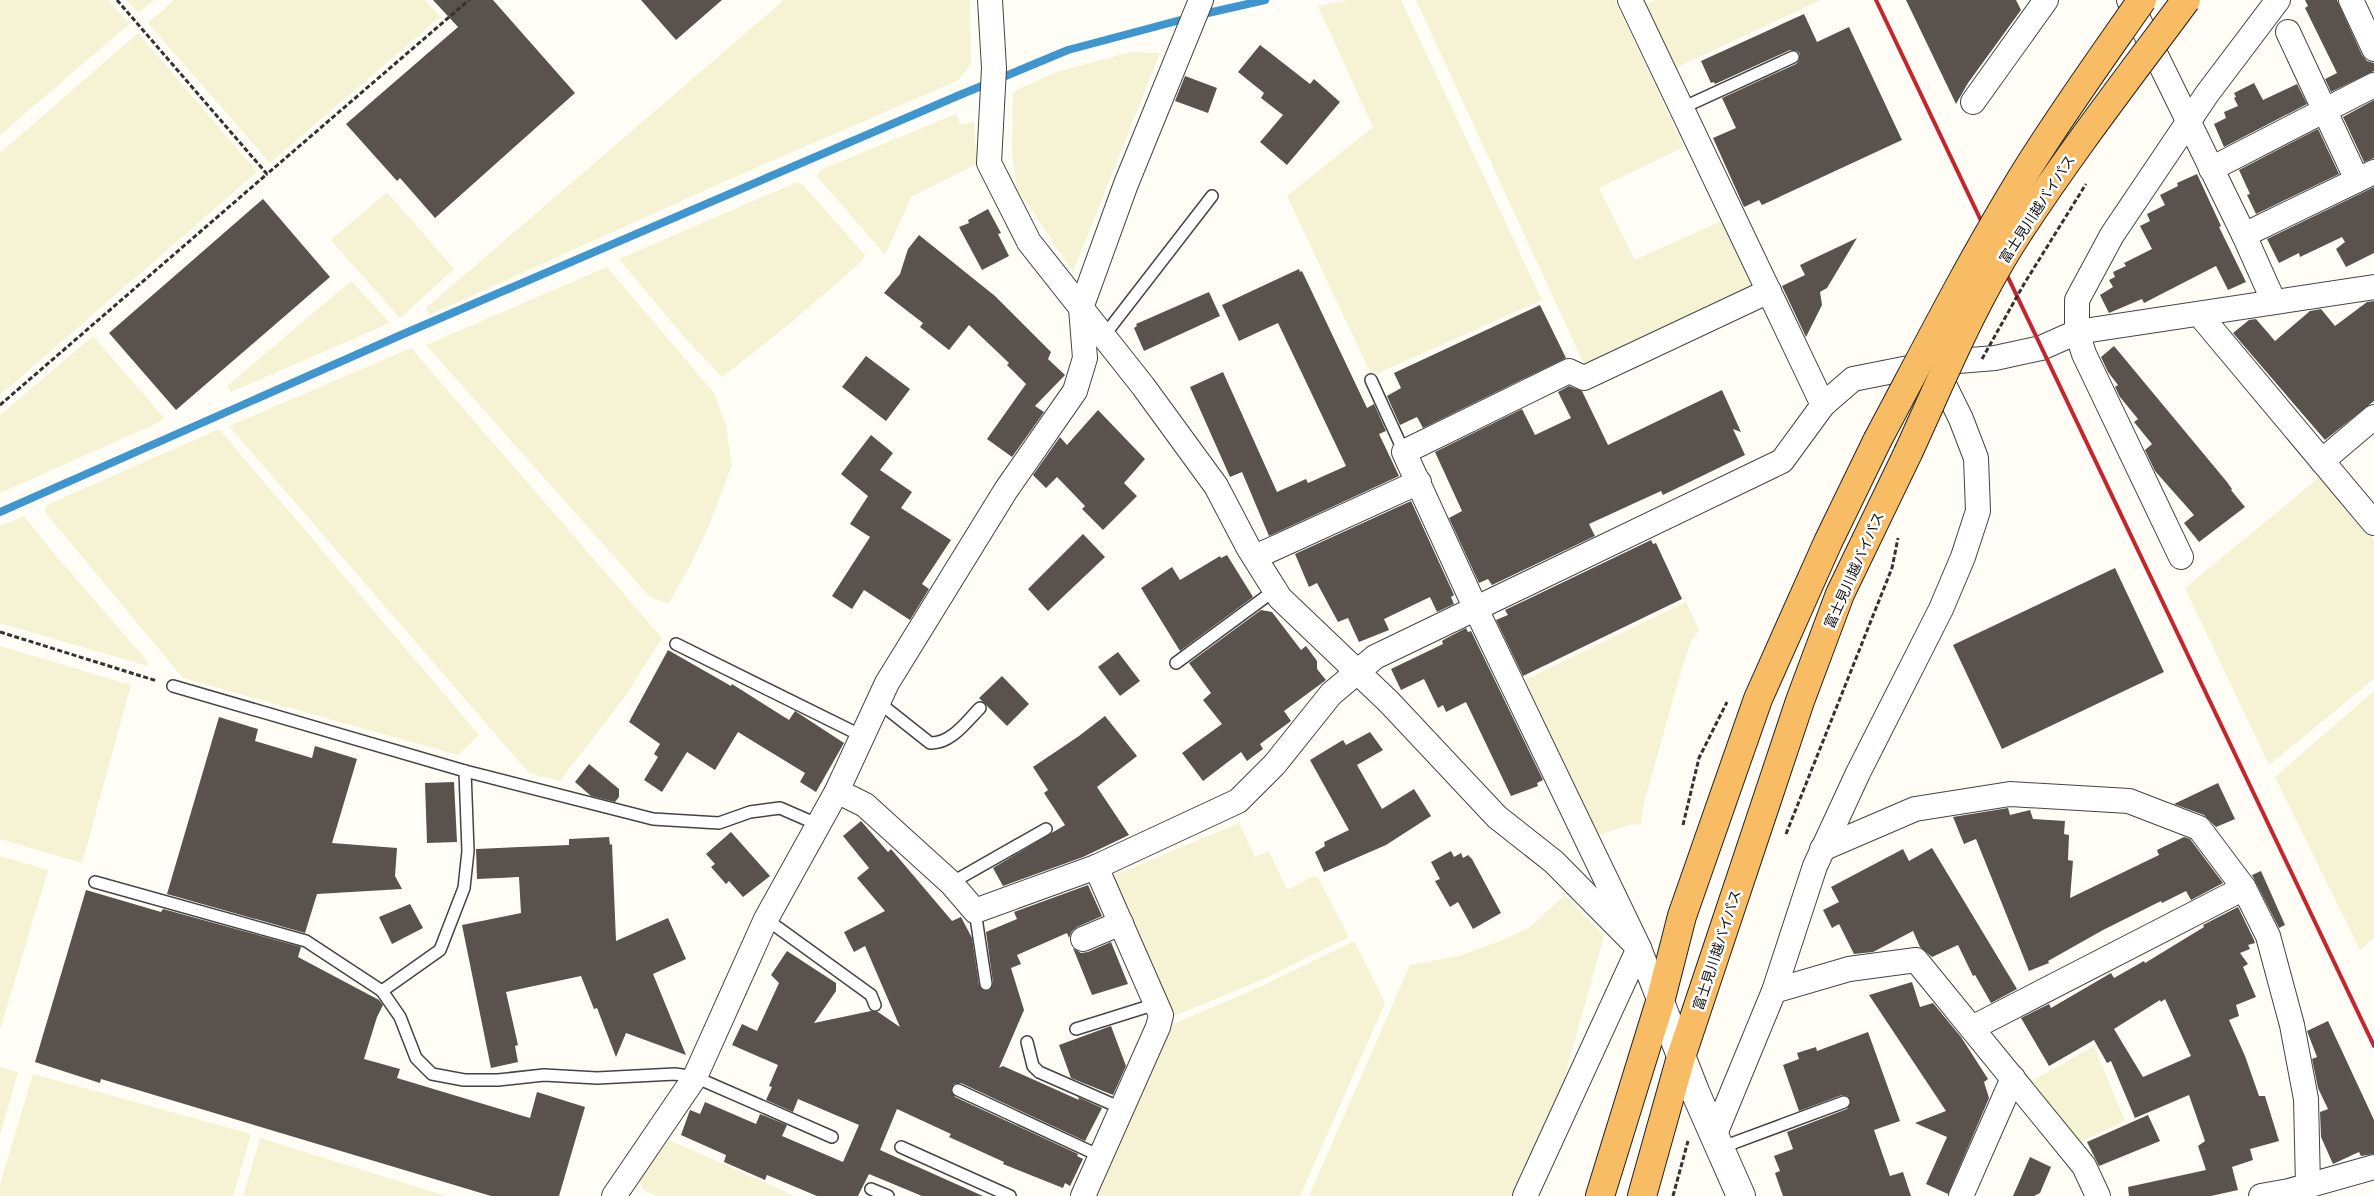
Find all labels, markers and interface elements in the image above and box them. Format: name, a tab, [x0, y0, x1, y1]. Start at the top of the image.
street label: 富士見川越バイパス	[1994, 151, 2079, 267]
street label: 富士見川越バイパス	[1819, 509, 1888, 631]
street label: 富士見川越バイパス	[1688, 887, 1745, 1013]

